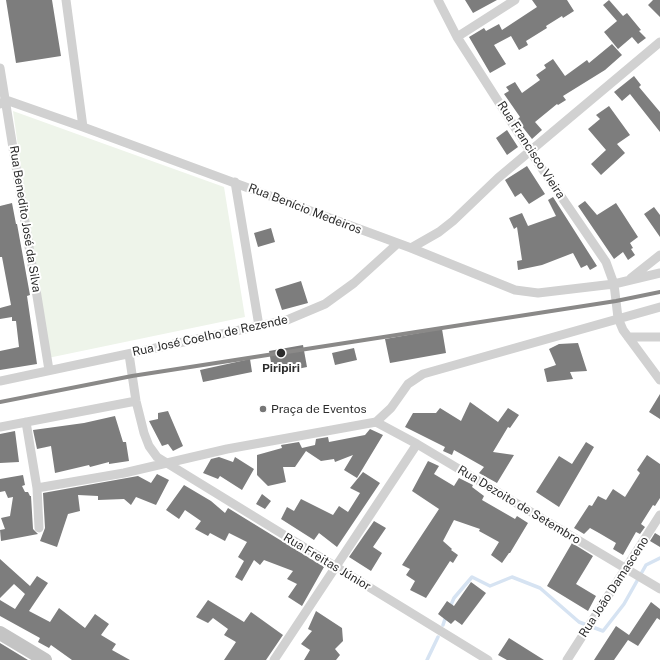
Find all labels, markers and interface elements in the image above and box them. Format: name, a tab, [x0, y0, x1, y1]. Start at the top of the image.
street label: Rua Francisco Vieira	[494, 99, 568, 201]
street label: Rua Benedito José da Silva	[6, 145, 44, 293]
street label: Rua Benício Medeiros	[246, 181, 364, 237]
street label: Rua José Coelho de Rezende	[131, 312, 289, 360]
marker: Piripiri	[275, 347, 287, 359]
place label: Piripiri	[262, 361, 300, 375]
place label: Praça de Eventos	[271, 402, 367, 416]
marker: Praça de Eventos	[258, 404, 268, 414]
street label: Rua Dezoito de Setembro	[455, 463, 583, 547]
street label: Rua Freitas Júnior	[281, 530, 373, 594]
street label: Rua João Damasceno	[576, 534, 652, 640]

